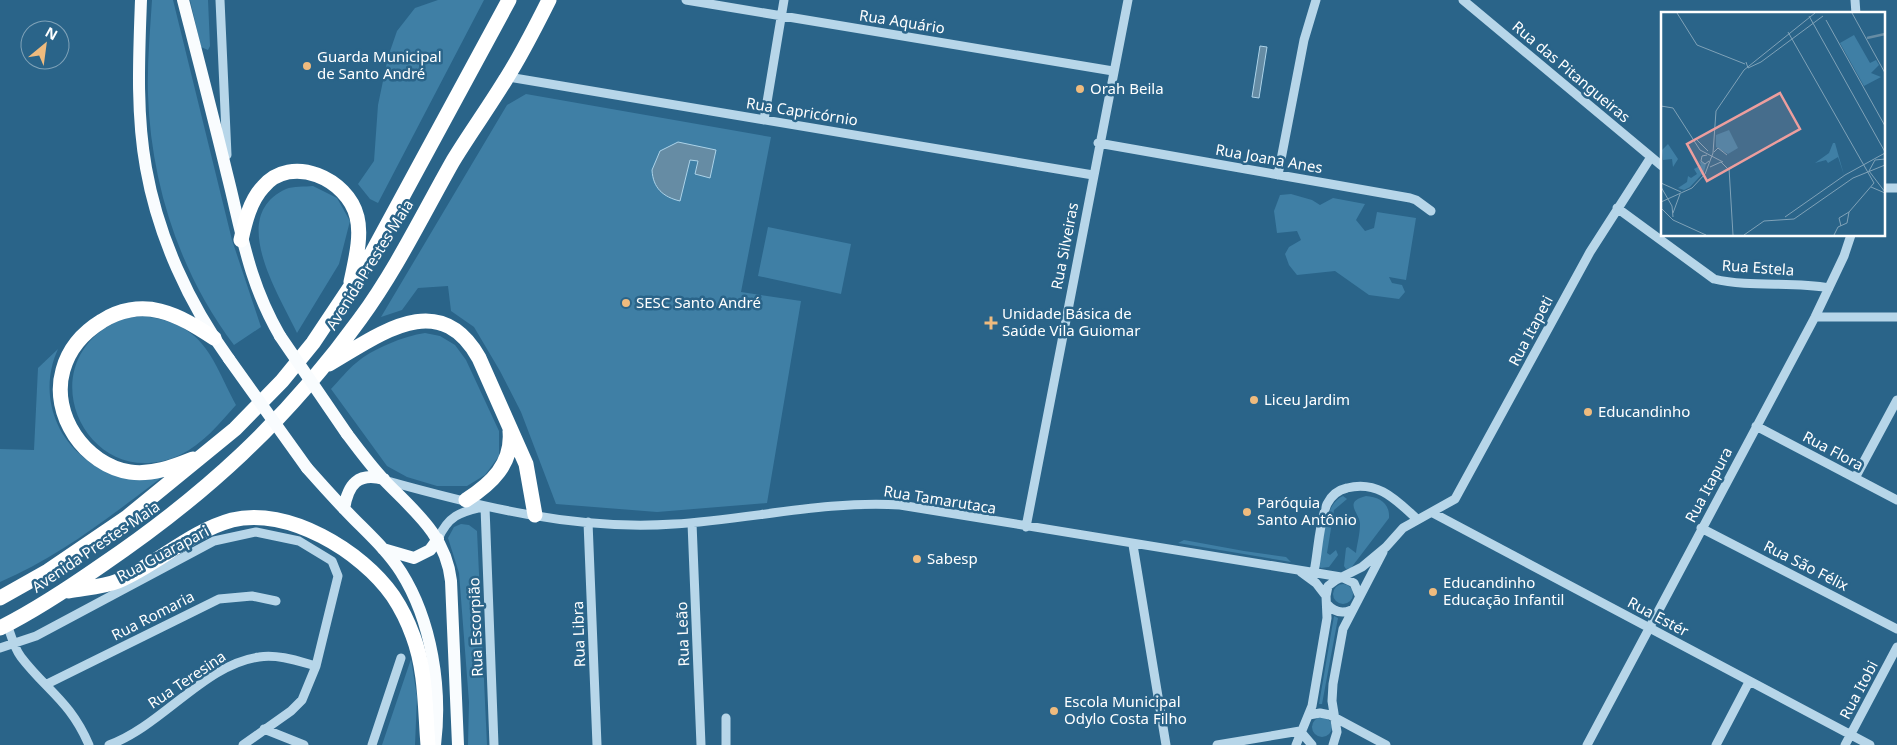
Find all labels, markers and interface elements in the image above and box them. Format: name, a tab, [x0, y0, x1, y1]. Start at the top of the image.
street label: Rua Aquário	[858, 4, 946, 38]
inset map	[1661, 12, 1884, 236]
street label: Rua das Pitangueiras	[1509, 16, 1635, 126]
north arrow	[20, 20, 70, 70]
text: N	[42, 22, 61, 44]
place label: Guarda Municipal de Santo André	[317, 46, 442, 83]
marker: Guarda Municipal de Santo André	[301, 60, 313, 72]
place label: Orah Beila	[1090, 78, 1164, 98]
marker: Orah Beila	[1074, 83, 1086, 95]
street label: Rua Capricórnio	[745, 92, 859, 130]
street label: Rua Joana Anes	[1214, 139, 1324, 177]
street label: Avenida Prestes Maia	[321, 195, 417, 333]
street label: Rua Silveiras	[1046, 201, 1082, 291]
street label: Rua Estela	[1721, 254, 1795, 280]
place label: SESC Santo André	[636, 292, 761, 312]
street label: Rua Itapeti	[1503, 292, 1557, 369]
marker: SESC Santo André	[620, 297, 632, 309]
place label: Unidade Básica de Saúde Vila Guiomar	[1002, 303, 1140, 340]
marker: Unidade Básica de Saúde Vila Guiomar	[984, 316, 998, 330]
place label: Liceu Jardim	[1264, 389, 1350, 409]
marker: Liceu Jardim	[1248, 394, 1260, 406]
place label: Educandinho	[1598, 401, 1690, 421]
marker: Educandinho	[1582, 406, 1594, 418]
street label: Rua Flora	[1800, 426, 1867, 474]
street label: Rua Itapura	[1680, 443, 1736, 526]
street label: Rua Tamarutaca	[882, 480, 998, 518]
place label: Paróquia Santo Antônio	[1257, 492, 1357, 529]
street label: Avenida Prestes Maia	[28, 496, 163, 596]
marker: Paróquia Santo Antônio	[1241, 506, 1253, 518]
street label: Rua Guarapari	[113, 520, 212, 586]
street label: Rua São Félix	[1761, 535, 1852, 595]
place label: Sabesp	[927, 548, 978, 568]
marker: Sabesp	[911, 553, 923, 565]
place label: Educandinho Educação Infantil	[1443, 572, 1564, 609]
street label: Rua Escorpião	[463, 577, 487, 677]
street label: Rua Romaria	[108, 586, 197, 645]
marker: Educandinho Educação Infantil	[1427, 586, 1439, 598]
street label: Rua Estér	[1624, 592, 1693, 641]
street label: Rua Libra	[567, 601, 589, 667]
street label: Rua Leão	[671, 601, 693, 667]
street label: Rua Teresina	[144, 646, 229, 713]
street label: Rua Itobi	[1834, 657, 1882, 722]
place label: Escola Municipal Odylo Costa Filho	[1064, 691, 1187, 728]
marker: Escola Municipal Odylo Costa Filho	[1048, 705, 1060, 717]

